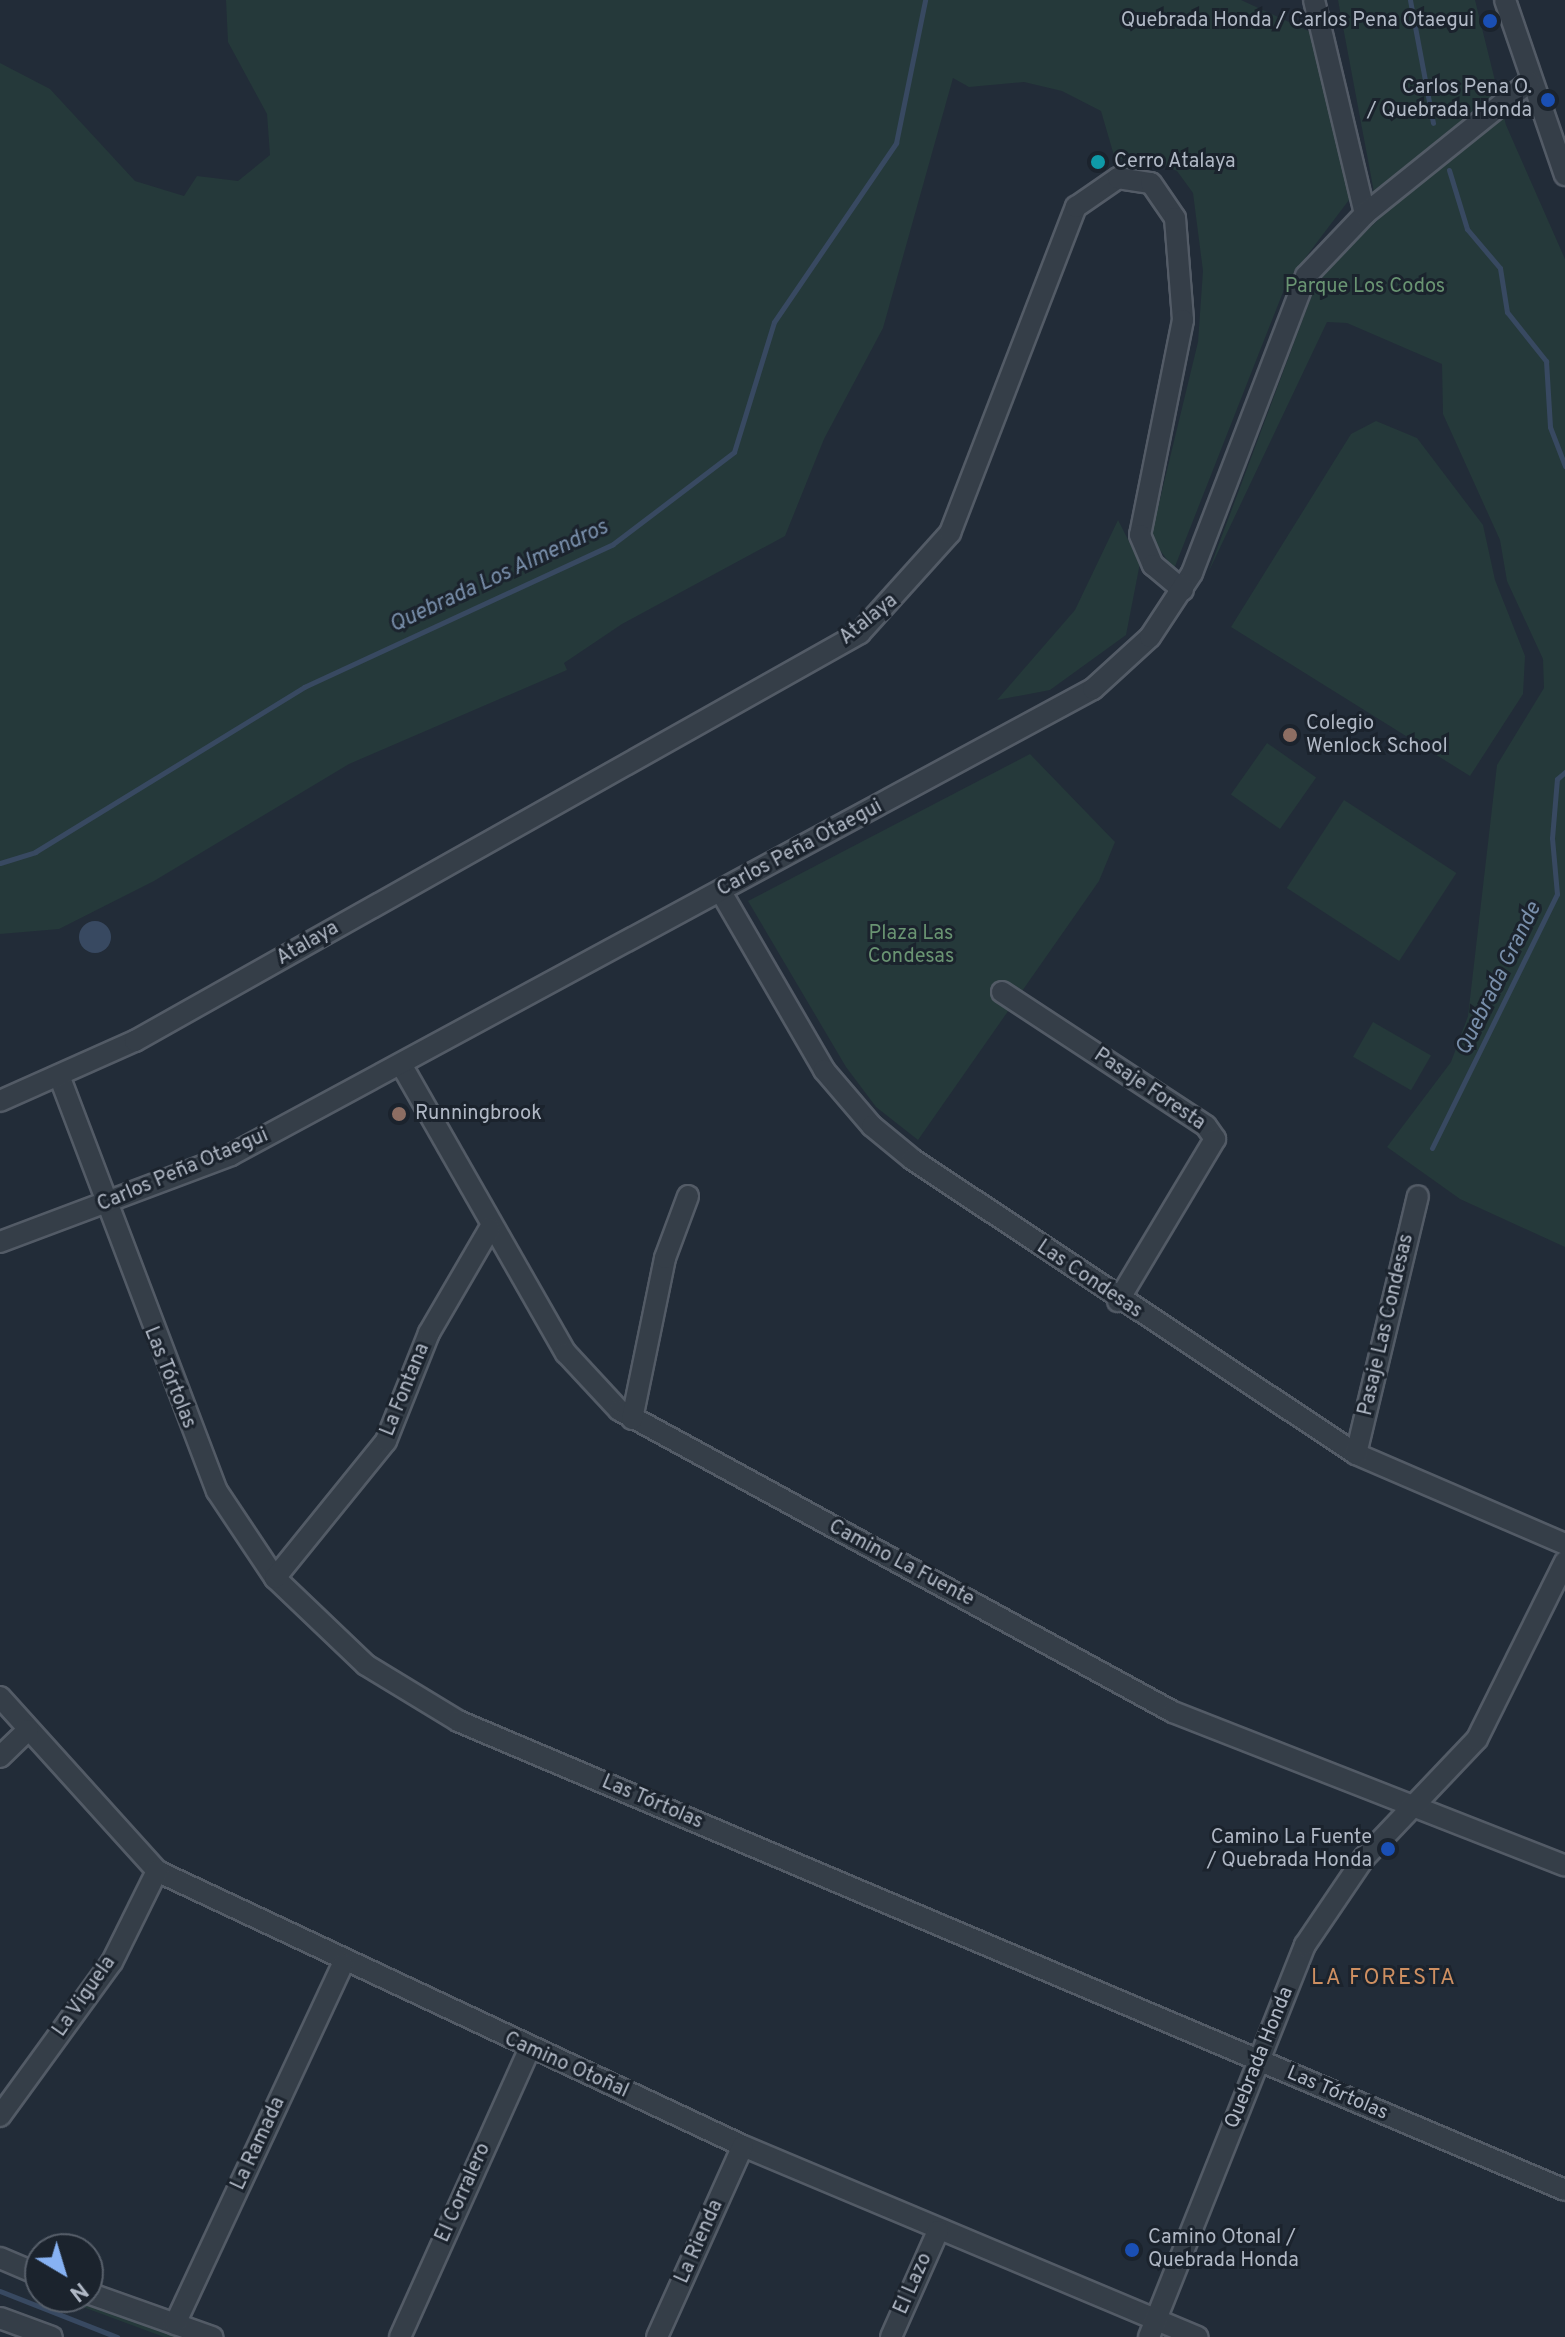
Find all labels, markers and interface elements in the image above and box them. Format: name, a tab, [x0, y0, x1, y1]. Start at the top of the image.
place label: Quebrada Honda / Carlos Pena Otaegui	[1121, 9, 1474, 33]
marker: Quebrada Honda / Carlos Pena Otaegui	[1481, 12, 1499, 30]
place label: Carlos Pena O. / Quebrada Honda	[1367, 76, 1532, 123]
marker: Carlos Pena O. / Quebrada Honda	[1539, 91, 1557, 109]
place label: Cerro Atalaya	[1114, 150, 1236, 174]
marker: Cerro Atalaya	[1089, 153, 1107, 171]
park label: Parque Los Codos	[1285, 275, 1445, 299]
water label: Quebrada Los Almendros	[385, 515, 613, 639]
street label: Atalaya	[835, 589, 903, 651]
place label: Colegio Wenlock School	[1306, 712, 1448, 759]
marker: Colegio Wenlock School	[1281, 726, 1299, 744]
street label: Carlos Peña Otaegui	[713, 795, 887, 903]
water label: Quebrada Grande	[1451, 898, 1547, 1060]
street label: Atalaya	[273, 917, 343, 971]
park label: Plaza Las Condesas	[868, 923, 954, 970]
street label: Pasaje Foresta	[1089, 1044, 1209, 1136]
place label: Runningbrook	[415, 1102, 542, 1126]
marker: Runningbrook	[390, 1105, 408, 1123]
street label: Carlos Peña Otaegui	[94, 1124, 272, 1218]
street label: Pasaje Las Condesas	[1354, 1232, 1420, 1418]
street label: Las Condesas	[1032, 1236, 1146, 1324]
street label: Las Tórtolas	[138, 1323, 200, 1433]
street label: La Fontana	[377, 1340, 435, 1440]
street label: Camino La Fuente	[824, 1516, 978, 1612]
street label: Las Tórtolas	[597, 1771, 707, 1835]
place label: Camino La Fuente / Quebrada Honda	[1207, 1826, 1372, 1873]
marker: Camino La Fuente / Quebrada Honda	[1379, 1840, 1397, 1858]
street label: La Viguela	[48, 1952, 122, 2042]
district label: LA FORESTA	[1311, 1966, 1457, 1992]
street label: Quebrada Honda	[1221, 1984, 1299, 2132]
street label: Camino Otoñal	[500, 2028, 632, 2104]
street label: Las Tórtolas	[1282, 2062, 1392, 2126]
street label: La Ramada	[227, 2094, 291, 2194]
street label: El Corralero	[431, 2140, 497, 2246]
street label: La Rienda	[671, 2196, 729, 2288]
place label: Camino Otonal / Quebrada Honda	[1148, 2226, 1299, 2273]
north arrow	[24, 2233, 104, 2313]
marker: Camino Otonal / Quebrada Honda	[1123, 2241, 1141, 2259]
street label: El Lazo	[890, 2250, 938, 2318]
text: N	[63, 2275, 92, 2306]

